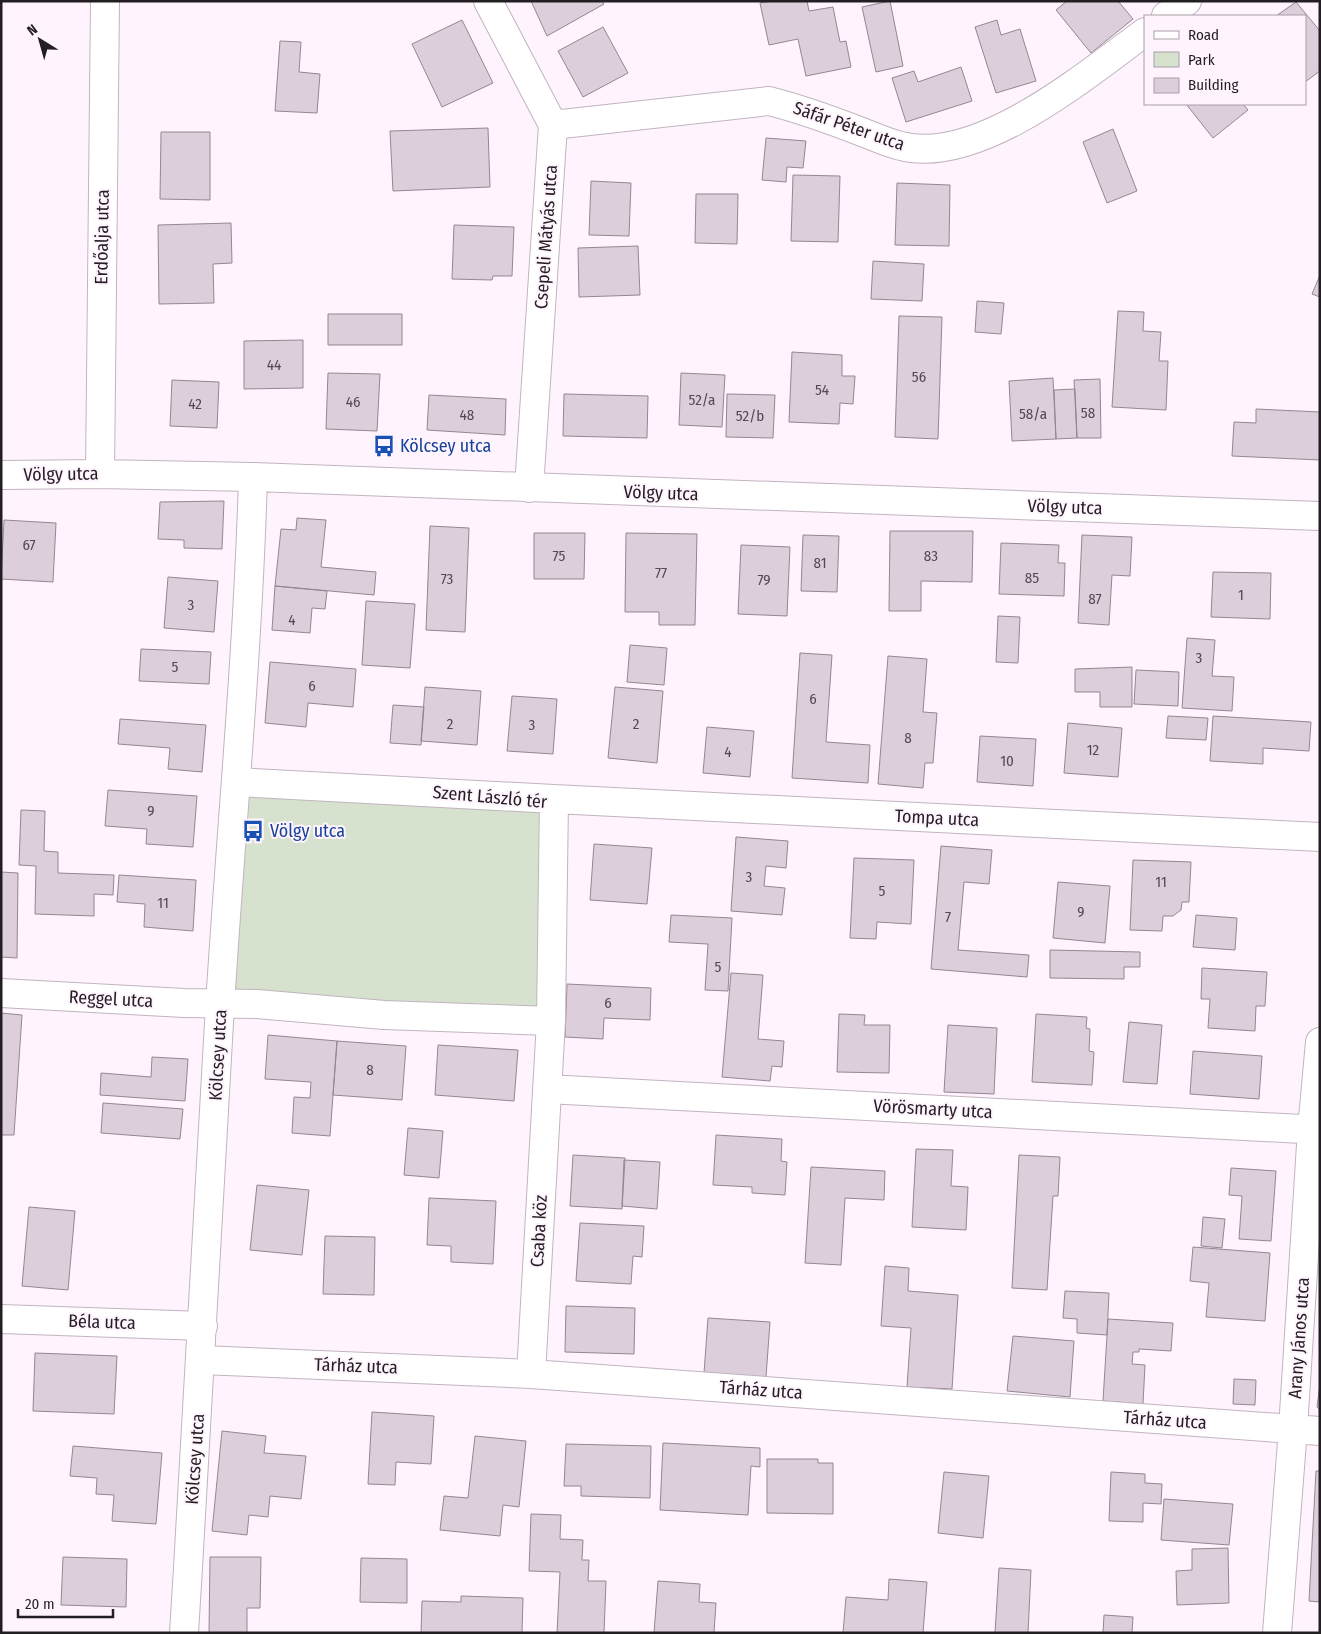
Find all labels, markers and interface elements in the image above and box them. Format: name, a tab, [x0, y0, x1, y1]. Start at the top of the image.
north arrow	[15, 15, 65, 65]
legend	[1144, 15, 1306, 105]
text: N	[24, 21, 41, 39]
text: Road	[1188, 26, 1219, 44]
text: Park	[1188, 51, 1215, 69]
text: Building	[1188, 76, 1239, 94]
street label: Sáfár Péter utca	[790, 97, 908, 155]
street label: Csepeli Mátyás utca	[530, 164, 562, 310]
street label: Erdőalja utca	[90, 189, 114, 285]
house number: 44	[267, 356, 281, 374]
house number: 56	[912, 368, 926, 386]
house number: 54	[815, 381, 829, 399]
house number: 52/a	[689, 391, 715, 409]
house number: 46	[346, 393, 360, 411]
house number: 42	[188, 395, 202, 413]
house number: 58	[1081, 404, 1095, 422]
house number: 58/a	[1019, 405, 1047, 423]
house number: 48	[460, 406, 474, 424]
house number: 52/b	[736, 407, 764, 425]
bus stop icon: Kölcsey utca	[371, 433, 397, 459]
place label: Kölcsey utca	[400, 435, 491, 457]
street label: Völgy utca	[23, 462, 99, 486]
street label: Völgy utca	[623, 481, 699, 505]
street label: Völgy utca	[1027, 495, 1103, 519]
house number: 67	[22, 536, 36, 554]
house number: 75	[553, 547, 565, 565]
house number: 83	[924, 547, 938, 565]
house number: 81	[814, 554, 826, 572]
house number: 77	[655, 564, 667, 582]
house number: 85	[1025, 569, 1039, 587]
house number: 73	[441, 570, 454, 588]
house number: 79	[757, 571, 771, 589]
house number: 1	[1238, 586, 1244, 604]
house number: 87	[1088, 590, 1102, 608]
house number: 3	[188, 596, 195, 614]
house number: 4	[288, 611, 296, 629]
house number: 3	[1196, 649, 1203, 667]
house number: 5	[172, 658, 179, 676]
house number: 6	[308, 677, 316, 695]
house number: 6	[809, 690, 817, 708]
house number: 2	[447, 715, 454, 733]
house number: 2	[633, 715, 640, 733]
house number: 3	[529, 716, 536, 734]
house number: 8	[904, 729, 912, 747]
house number: 12	[1087, 741, 1100, 759]
house number: 4	[724, 743, 732, 761]
house number: 10	[1000, 752, 1014, 770]
street label: Szent László tér	[432, 781, 549, 813]
house number: 9	[147, 802, 155, 820]
street label: Tompa utca	[894, 805, 980, 831]
bus stop icon: Völgy utca	[240, 818, 266, 844]
place label: Völgy utca	[270, 820, 345, 842]
house number: 3	[746, 868, 753, 886]
house number: 11	[1155, 873, 1167, 891]
house number: 5	[879, 882, 886, 900]
house number: 11	[157, 894, 169, 912]
house number: 9	[1077, 903, 1085, 921]
house number: 7	[945, 908, 951, 926]
house number: 5	[715, 958, 722, 976]
street label: Reggel utca	[68, 986, 154, 1012]
house number: 6	[604, 994, 612, 1012]
street label: Kölcsey utca	[205, 1009, 231, 1101]
house number: 8	[366, 1061, 374, 1079]
street label: Vörösmarty utca	[873, 1095, 993, 1123]
street label: Csaba köz	[526, 1194, 552, 1268]
street label: Arany János utca	[1284, 1276, 1314, 1399]
street label: Béla utca	[68, 1310, 136, 1334]
street label: Tárház utca	[314, 1354, 398, 1378]
street label: Tárház utca	[719, 1376, 804, 1404]
street label: Tárház utca	[1123, 1406, 1208, 1434]
street label: Kölcsey utca	[181, 1413, 209, 1505]
scale bar	[18, 1586, 112, 1618]
text: 20 m	[25, 1595, 55, 1613]

